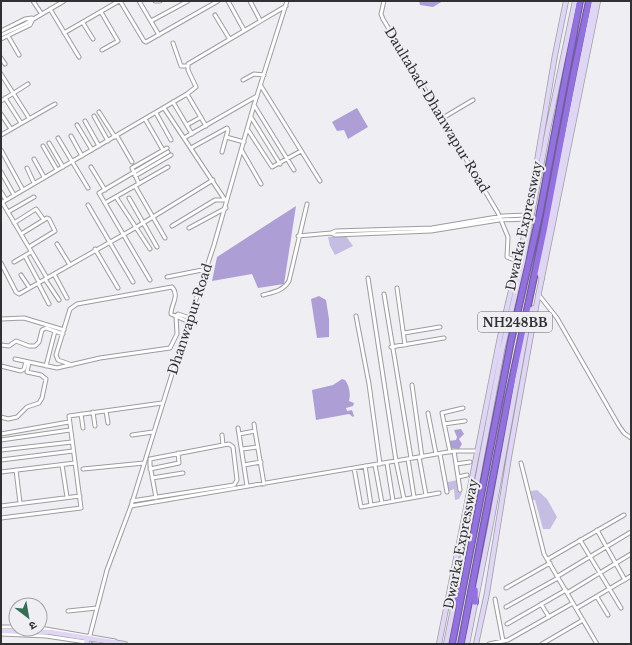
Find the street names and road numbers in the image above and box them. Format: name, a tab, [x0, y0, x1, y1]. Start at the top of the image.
street label: Daultabad-Dhanwapur Road	[381, 24, 493, 196]
street label: Dwarka Expressway	[502, 159, 546, 292]
street label: Dhanwapur Road	[164, 261, 216, 377]
road number: NH248BB	[478, 312, 552, 332]
street label: Dwarka Expressway	[440, 477, 482, 611]

